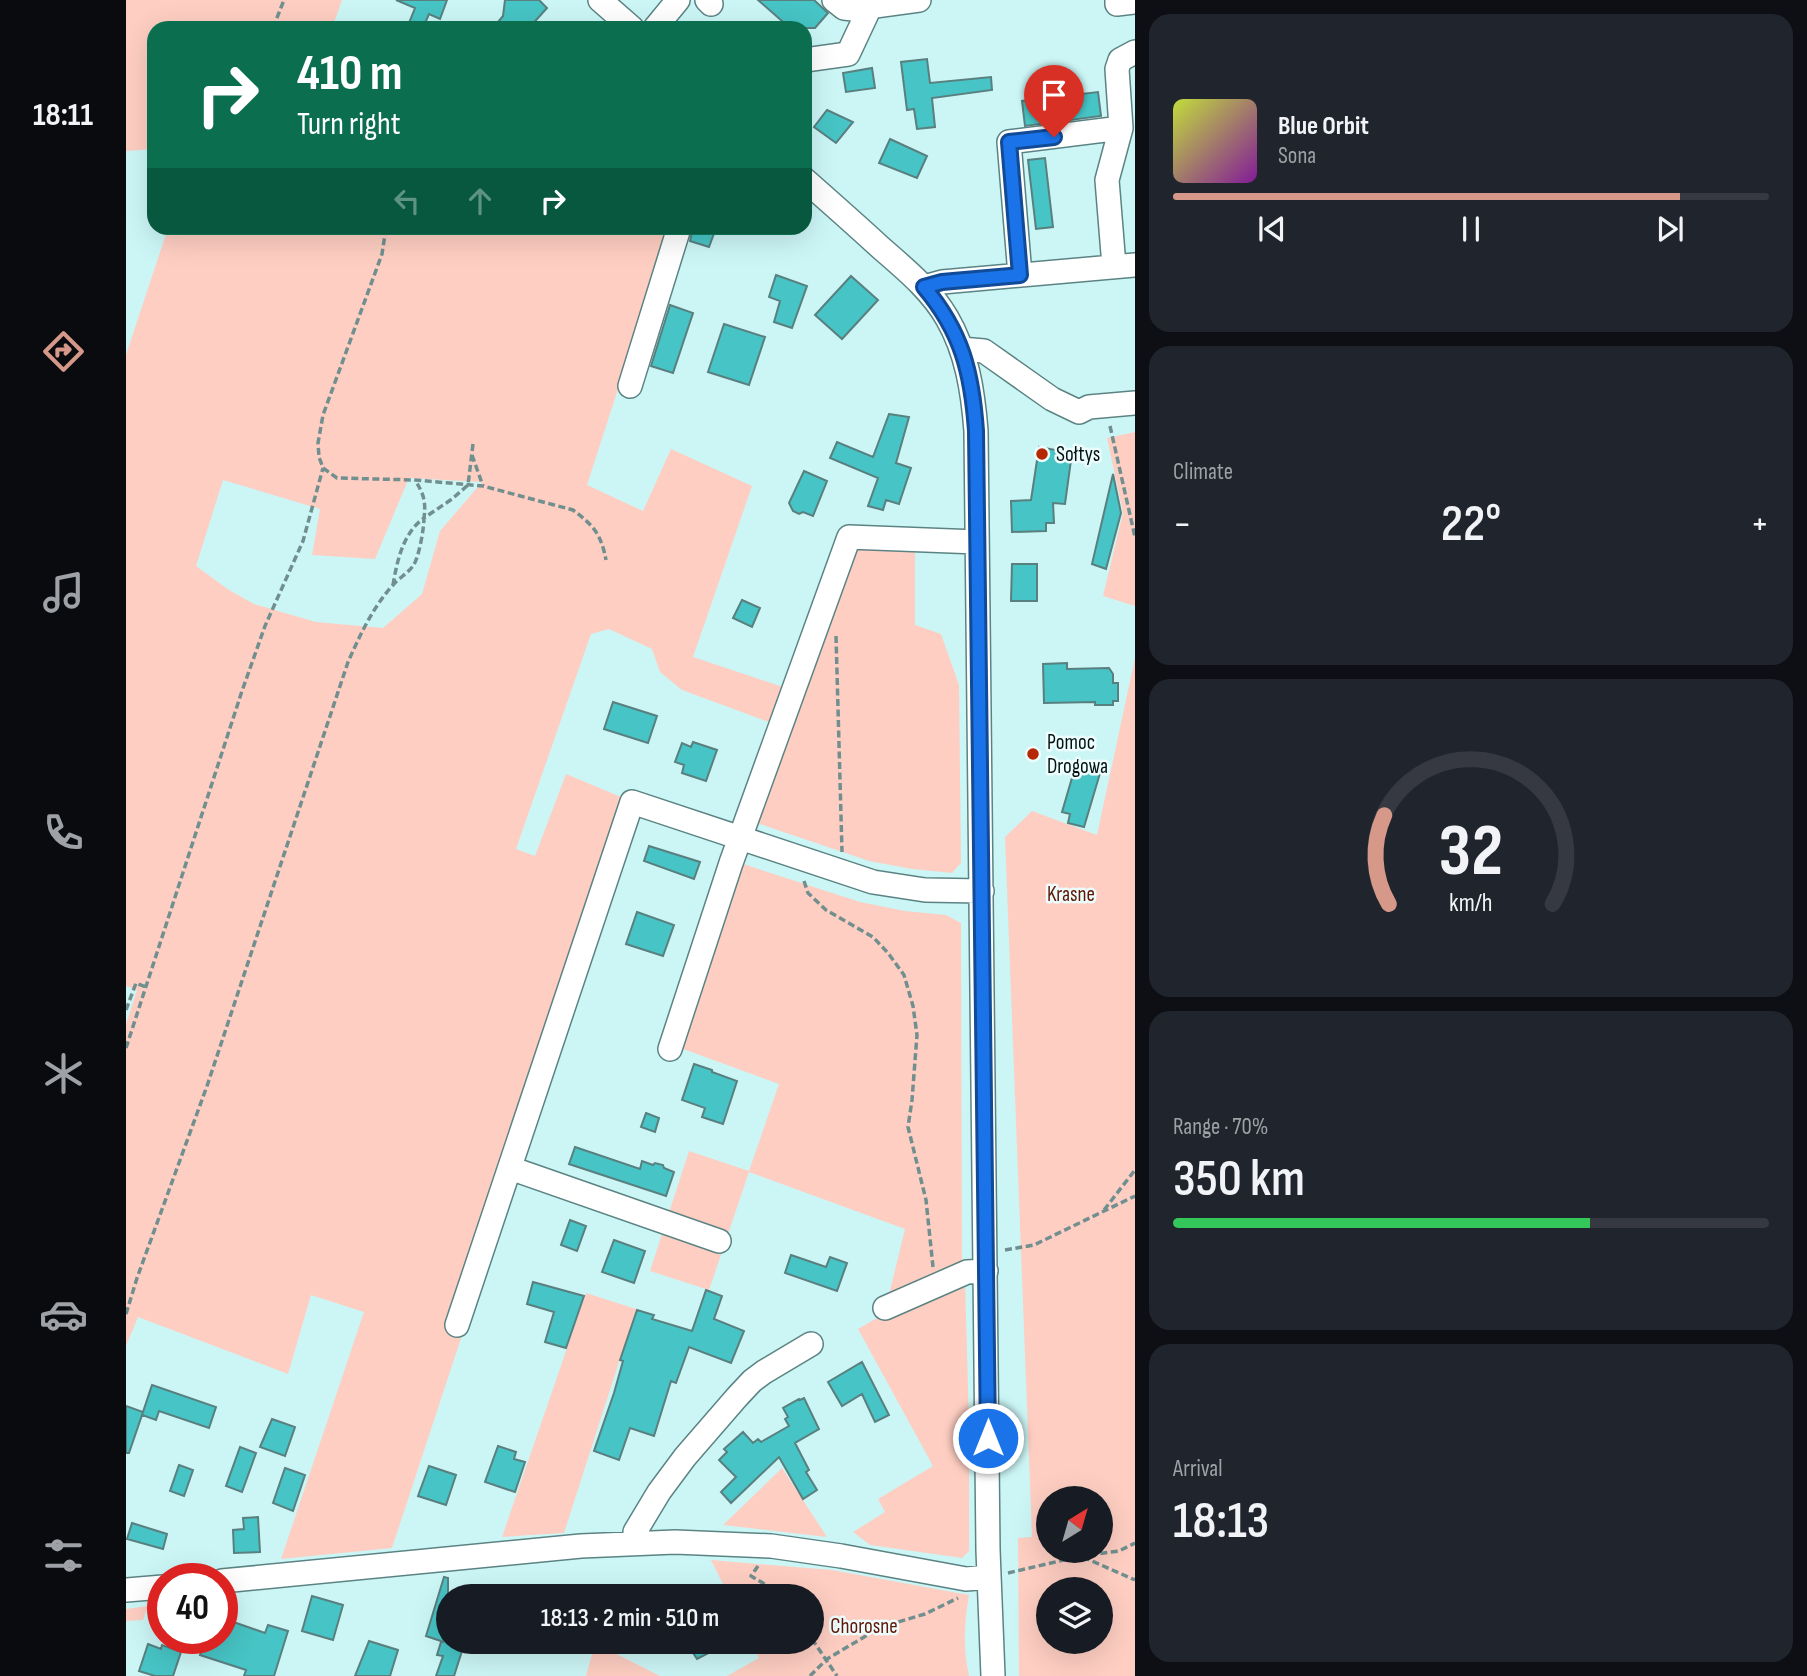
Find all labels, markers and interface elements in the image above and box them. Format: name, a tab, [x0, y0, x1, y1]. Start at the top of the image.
text: 410 m	[297, 45, 403, 104]
icon: right	[182, 49, 273, 140]
pin	[1024, 65, 1084, 137]
icon: arrive	[1035, 76, 1073, 114]
text: 18:11	[33, 96, 93, 135]
text: Turn right	[297, 105, 401, 144]
text: Blue Orbit	[1278, 111, 1369, 142]
text: Sona	[1278, 142, 1316, 170]
icon: left	[388, 182, 426, 220]
icon: ahead	[461, 182, 499, 220]
icon: right	[534, 182, 572, 220]
icon: previous	[1253, 210, 1291, 248]
icon: pause	[1452, 210, 1490, 248]
icon: next	[1651, 210, 1689, 248]
icon: directions	[39, 327, 88, 376]
place label: Sołtys	[1056, 442, 1100, 467]
marker: Sołtys	[1034, 446, 1050, 462]
text: Climate	[1173, 458, 1233, 486]
text: 22°	[1441, 493, 1501, 556]
text: −	[1173, 502, 1192, 547]
text: +	[1750, 502, 1769, 547]
icon: music	[39, 568, 88, 617]
place label: Pomoc Drogowa	[1047, 730, 1108, 779]
marker: Pomoc Drogowa	[1025, 746, 1041, 762]
icon: phone	[39, 808, 88, 857]
text: 32	[1439, 808, 1503, 896]
park label: Krasne	[1047, 882, 1095, 907]
text: km/h	[1449, 888, 1493, 919]
icon: climate	[39, 1049, 88, 1098]
text: Range · 70%	[1173, 1113, 1268, 1141]
text: 350 km	[1173, 1148, 1305, 1211]
icon: car	[39, 1290, 88, 1339]
position arrow	[951, 1401, 1025, 1475]
text: Arrival	[1173, 1455, 1222, 1483]
north arrow	[1036, 1486, 1113, 1563]
map controls	[1036, 1486, 1113, 1654]
text: 18:13	[1173, 1490, 1269, 1553]
icon: filters	[39, 1531, 88, 1580]
speed limit sign: 40	[147, 1563, 238, 1654]
button: layers	[1036, 1577, 1113, 1654]
text: 18:13 · 2 min · 510 m	[541, 1603, 719, 1634]
park label: Chorosne	[830, 1614, 898, 1639]

